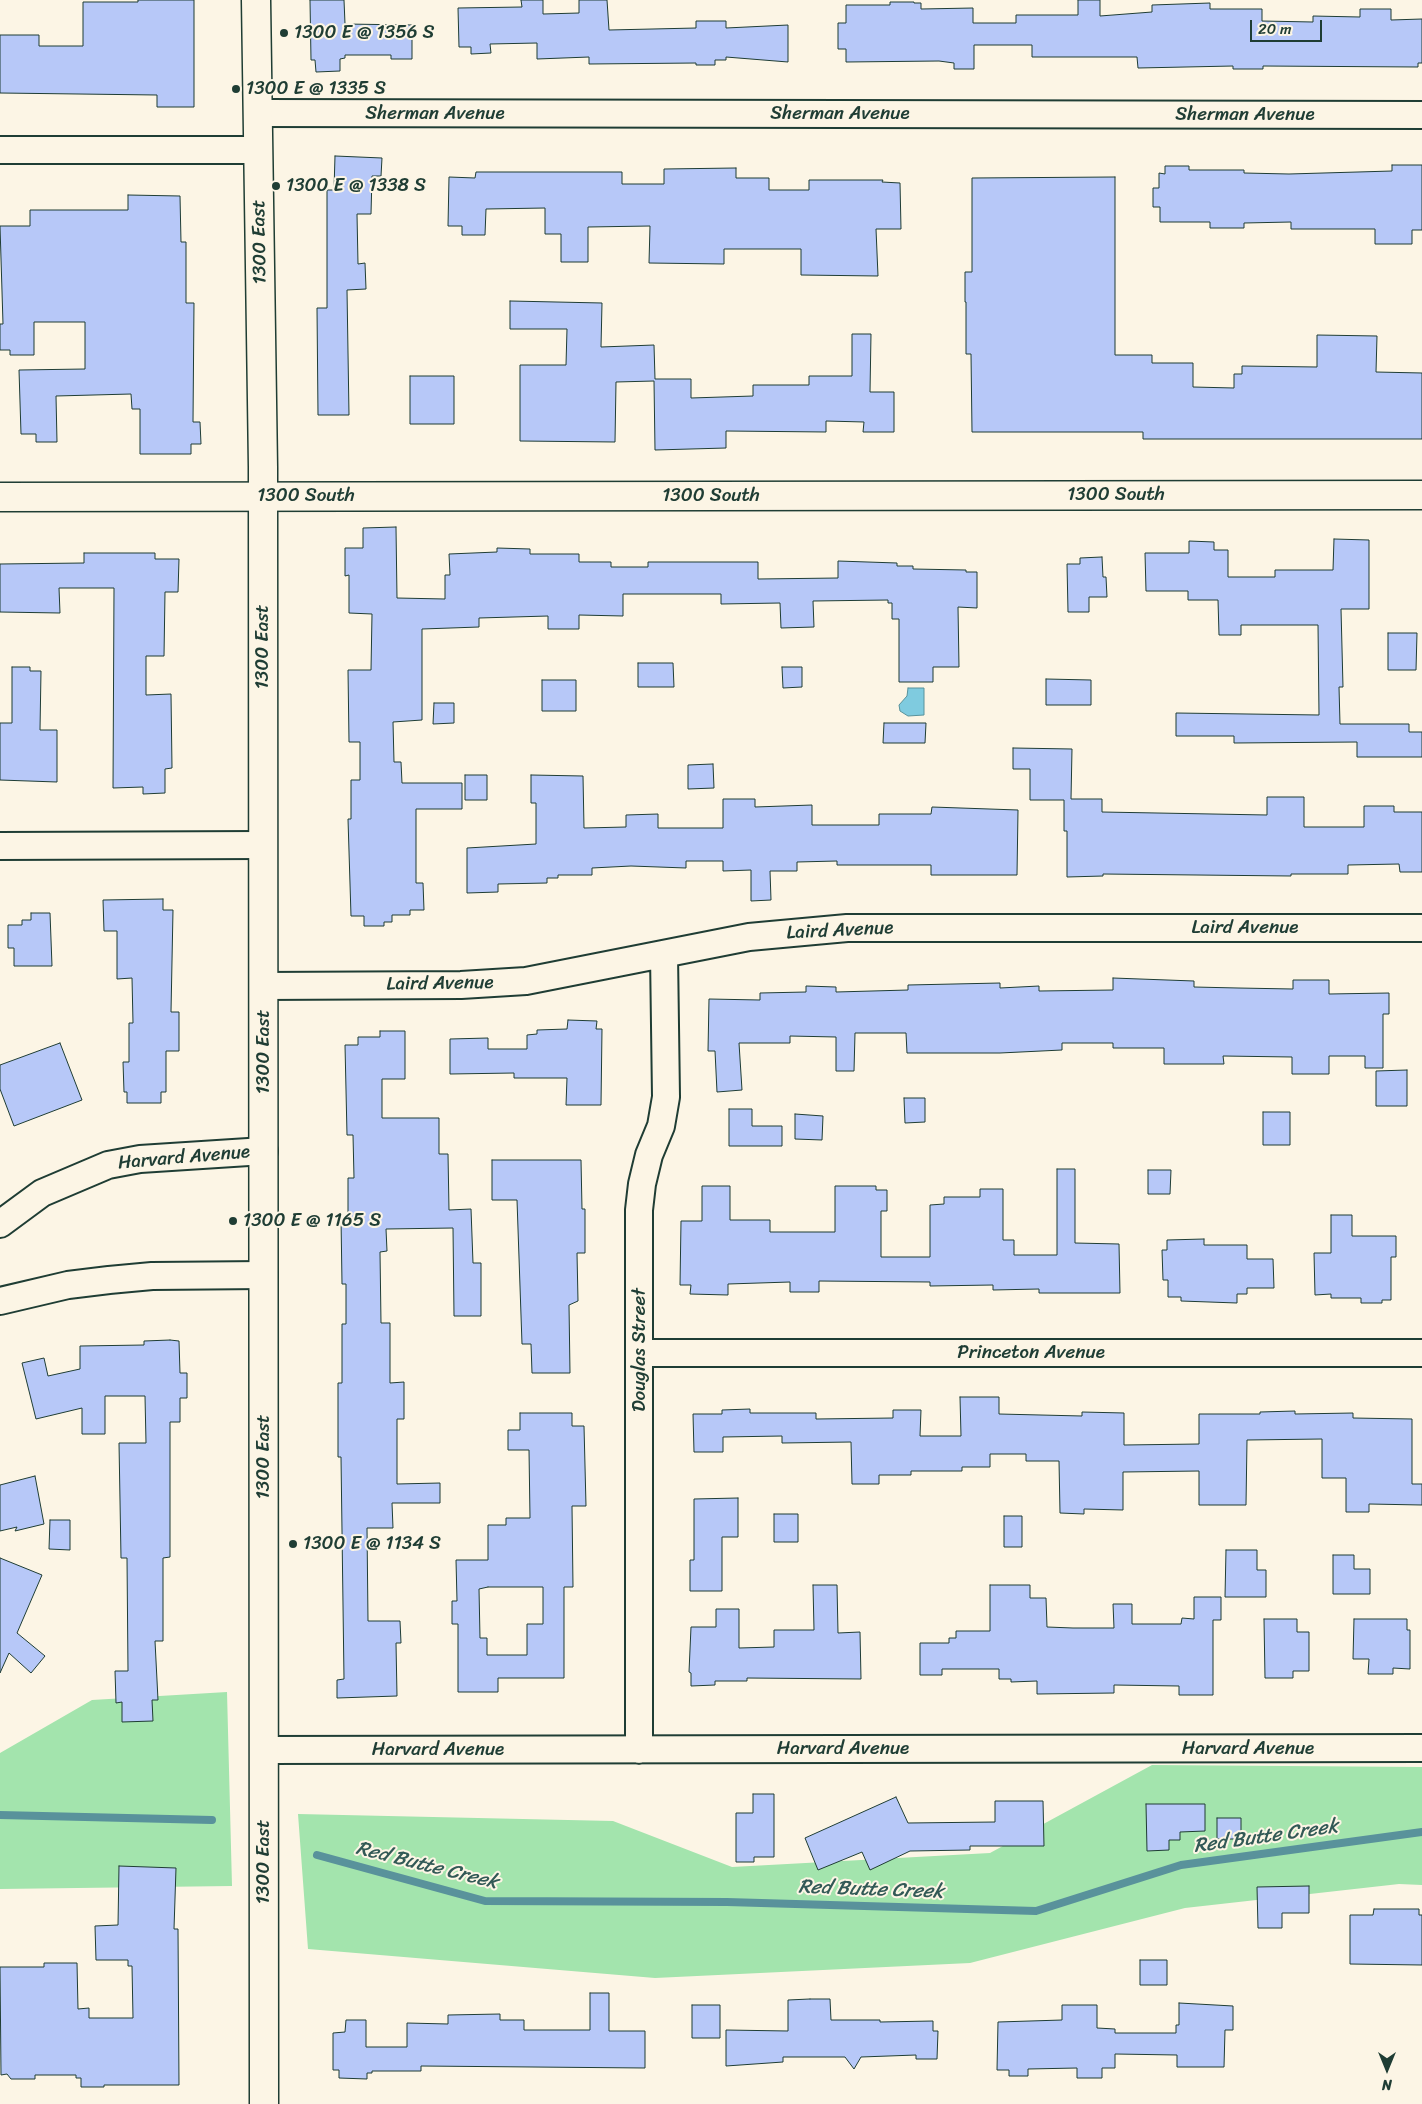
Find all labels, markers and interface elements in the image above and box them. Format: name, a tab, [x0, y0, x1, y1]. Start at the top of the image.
scale bar	[1252, 10, 1324, 42]
text: 20 m	[1258, 16, 1292, 42]
place label: 1300 E @ 1356 S	[294, 22, 434, 44]
marker: 1300 E @ 1356 S	[278, 27, 290, 39]
place label: 1300 E @ 1335 S	[246, 78, 386, 100]
marker: 1300 E @ 1335 S	[230, 83, 242, 95]
street label: Sherman Avenue	[365, 103, 505, 125]
street label: Sherman Avenue	[770, 103, 910, 125]
street label: Sherman Avenue	[1175, 104, 1315, 126]
place label: 1300 E @ 1338 S	[286, 175, 426, 197]
marker: 1300 E @ 1338 S	[270, 180, 282, 192]
street label: 1300 East	[248, 199, 272, 285]
street label: 1300 South	[1067, 484, 1165, 506]
street label: 1300 South	[257, 485, 355, 507]
street label: 1300 South	[662, 485, 760, 507]
street label: 1300 East	[252, 605, 274, 689]
street label: Laird Avenue	[786, 917, 894, 945]
street label: Laird Avenue	[1192, 917, 1298, 939]
street label: Laird Avenue	[386, 972, 494, 996]
street label: 1300 East	[253, 1010, 275, 1094]
street label: Harvard Avenue	[117, 1141, 251, 1175]
place label: 1300 E @ 1165 S	[243, 1210, 381, 1232]
marker: 1300 E @ 1165 S	[227, 1215, 239, 1227]
street label: Douglas Street	[629, 1288, 651, 1412]
street label: Princeton Avenue	[957, 1342, 1105, 1364]
street label: 1300 East	[253, 1415, 275, 1499]
place label: 1300 E @ 1134 S	[303, 1533, 441, 1555]
marker: 1300 E @ 1134 S	[287, 1538, 299, 1550]
street label: Harvard Avenue	[777, 1738, 909, 1760]
street label: Harvard Avenue	[1182, 1738, 1314, 1760]
street label: Harvard Avenue	[372, 1739, 504, 1761]
water label: Red Butte Creek	[1192, 1815, 1340, 1859]
street label: 1300 East	[253, 1820, 275, 1904]
water label: Red Butte Creek	[354, 1837, 500, 1895]
water label: Red Butte Creek	[798, 1875, 944, 1905]
north arrow	[1362, 2044, 1412, 2094]
text: N	[1382, 2072, 1392, 2097]

